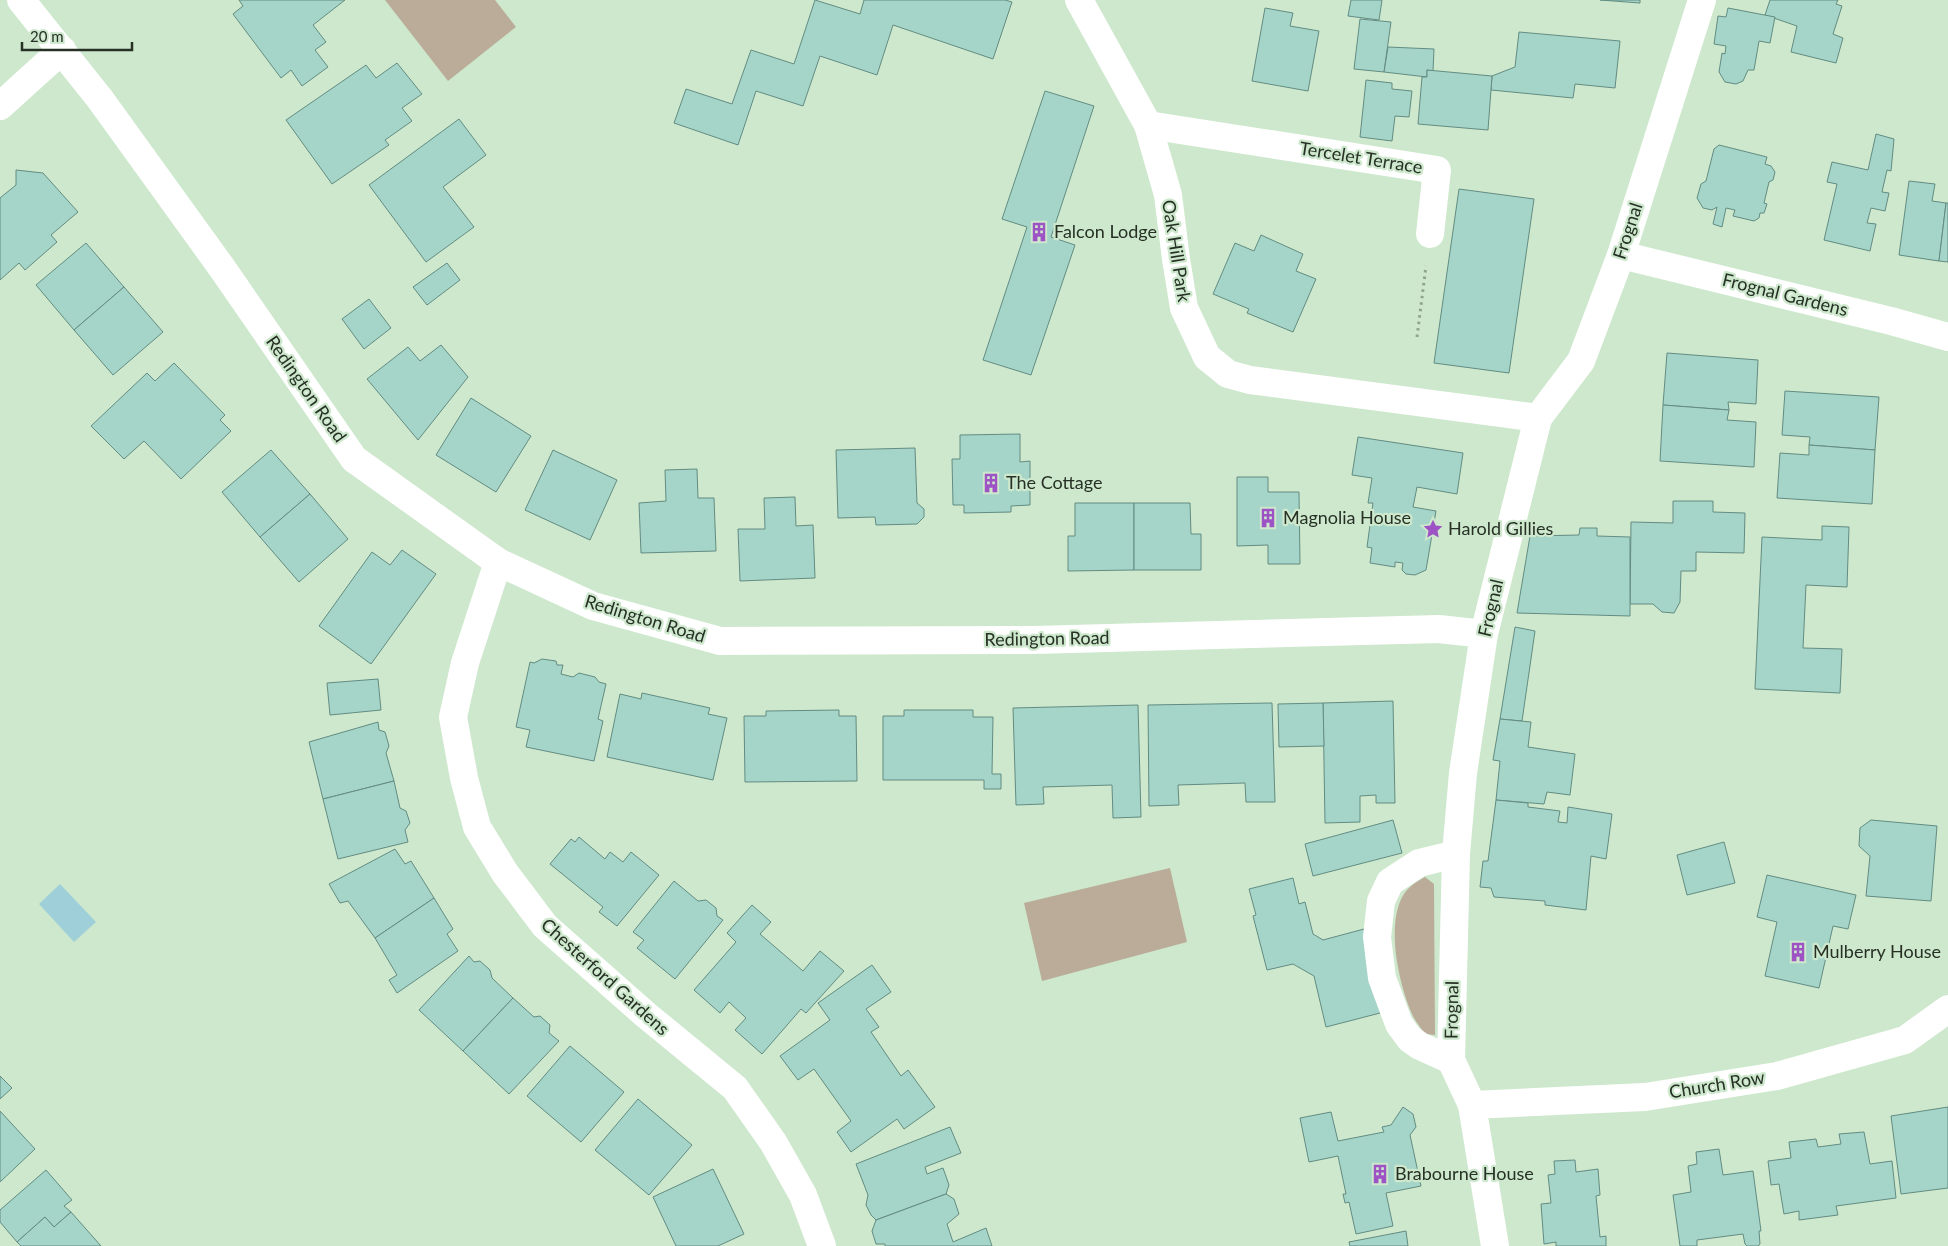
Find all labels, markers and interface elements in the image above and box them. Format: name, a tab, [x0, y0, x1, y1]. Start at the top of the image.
scale bar	[22, 20, 132, 52]
text: 20 m	[30, 27, 64, 45]
street label: Tercelet Terrace	[1298, 136, 1424, 178]
street label: Oak Hill Park	[1158, 198, 1196, 304]
street label: Frognal	[1608, 200, 1647, 262]
place label: Falcon Lodge	[1054, 220, 1157, 242]
building icon: Falcon Lodge	[1028, 221, 1050, 243]
street label: Frognal Gardens	[1720, 268, 1851, 320]
street label: Redington Road	[262, 331, 352, 446]
place label: The Cottage	[1006, 471, 1102, 493]
building icon: The Cottage	[980, 472, 1002, 494]
place label: Magnolia House	[1283, 506, 1411, 528]
building icon: Magnolia House	[1257, 507, 1279, 529]
place label: Harold Gillies	[1448, 517, 1553, 539]
place icon: Harold Gillies	[1422, 518, 1444, 540]
street label: Frognal	[1473, 577, 1507, 639]
street label: Redington Road	[582, 589, 708, 647]
street label: Redington Road	[984, 626, 1110, 650]
street label: Chesterford Gardens	[537, 913, 674, 1040]
place label: Mulberry House	[1813, 940, 1941, 962]
building icon: Mulberry House	[1787, 941, 1809, 963]
street label: Frognal	[1439, 981, 1463, 1039]
street label: Church Row	[1667, 1066, 1766, 1102]
place label: Brabourne House	[1395, 1162, 1534, 1184]
building icon: Brabourne House	[1369, 1163, 1391, 1185]

